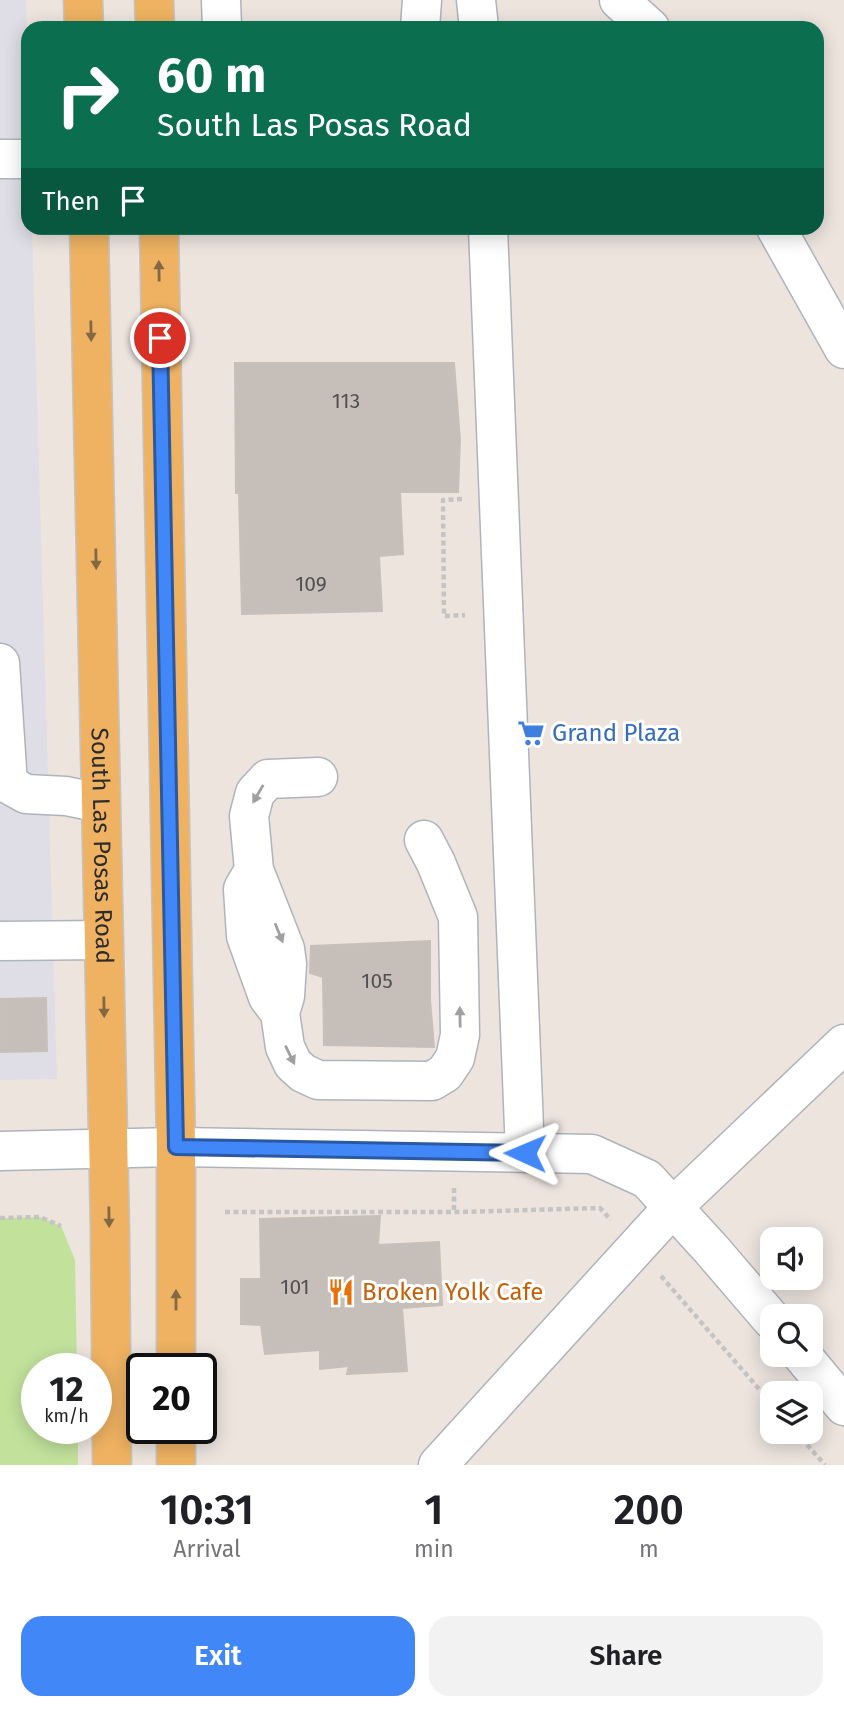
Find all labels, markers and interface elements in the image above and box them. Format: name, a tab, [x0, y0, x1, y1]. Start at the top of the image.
text: 60 m	[157, 46, 266, 105]
icon: right	[42, 49, 133, 140]
text: South Las Posas Road	[157, 106, 472, 144]
icon: arrive	[114, 182, 152, 220]
text: Then	[42, 186, 100, 217]
one-way arrow	[153, 260, 165, 282]
pin	[130, 308, 190, 368]
icon: arrive	[141, 319, 179, 357]
one-way arrow	[85, 321, 97, 343]
house number: 113	[332, 388, 360, 414]
one-way arrow	[90, 548, 101, 570]
house number: 109	[295, 571, 327, 597]
supermarket icon: Grand Plaza	[516, 718, 546, 748]
place label: Grand Plaza	[552, 719, 680, 747]
street label: South Las Posas Road	[85, 727, 118, 964]
one-way arrow	[252, 784, 265, 804]
one-way arrow	[274, 923, 285, 944]
house number: 105	[361, 968, 393, 994]
one-way arrow	[99, 996, 110, 1018]
one-way arrow	[454, 1006, 466, 1028]
one-way arrow	[284, 1045, 296, 1065]
position arrow	[488, 1116, 562, 1190]
one-way arrow	[104, 1206, 115, 1228]
map controls	[760, 1227, 823, 1444]
button: sound	[760, 1227, 823, 1290]
house number: 101	[280, 1274, 310, 1300]
restaurant icon: Broken Yolk Cafe	[326, 1277, 356, 1307]
place label: Broken Yolk Cafe	[362, 1278, 543, 1306]
one-way arrow	[170, 1289, 182, 1311]
button: search	[760, 1304, 823, 1367]
speed limit sign: 20	[126, 1353, 217, 1444]
text: 12	[49, 1368, 84, 1410]
button: layers	[760, 1381, 823, 1444]
text: km/h	[44, 1405, 89, 1427]
text: 10:31	[160, 1485, 254, 1535]
text: 1	[424, 1485, 443, 1535]
text: 200	[614, 1485, 684, 1535]
text: Arrival	[173, 1535, 241, 1563]
text: min	[414, 1535, 454, 1563]
text: m	[639, 1535, 659, 1563]
button: Exit	[21, 1616, 415, 1696]
button: Share	[429, 1616, 823, 1696]

